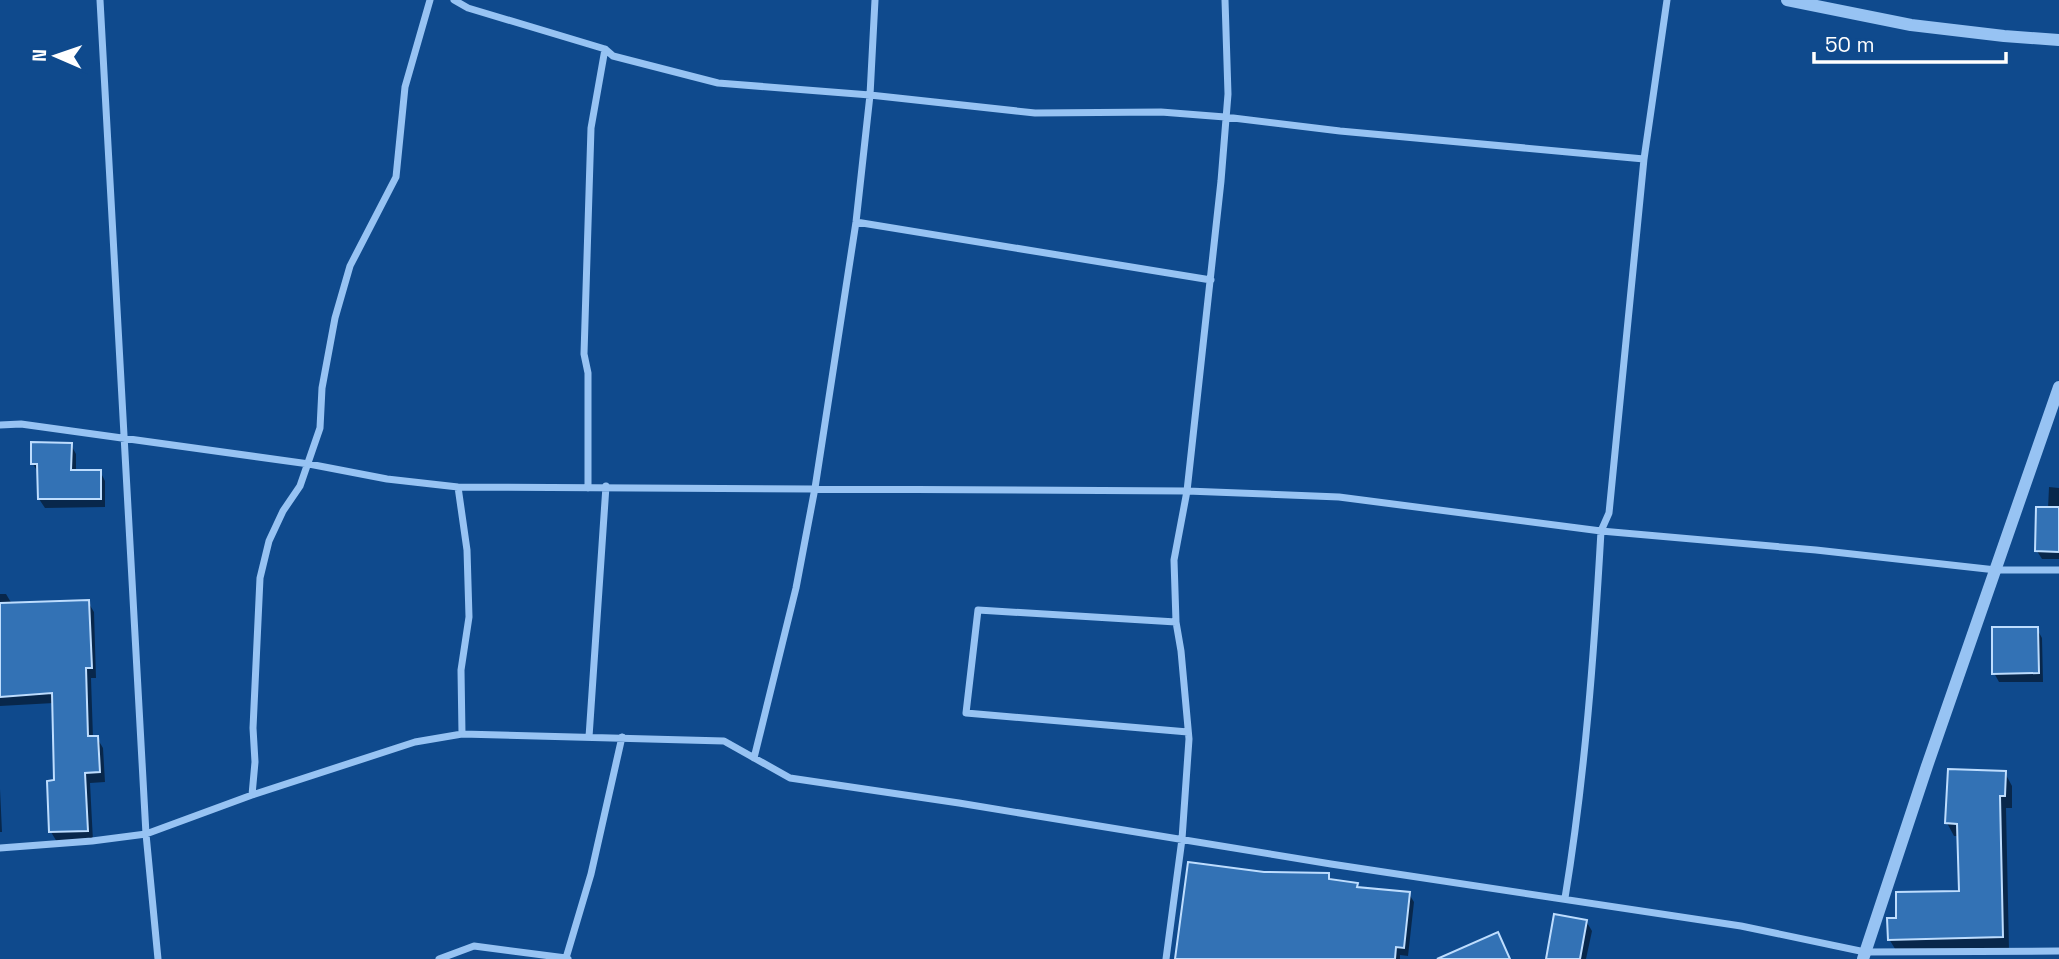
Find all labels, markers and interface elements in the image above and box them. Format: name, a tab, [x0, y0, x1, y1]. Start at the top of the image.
north arrow	[21, 21, 91, 91]
scale bar	[1814, 21, 2007, 65]
text: 50 m	[1825, 31, 1875, 58]
text: N	[27, 49, 52, 62]

